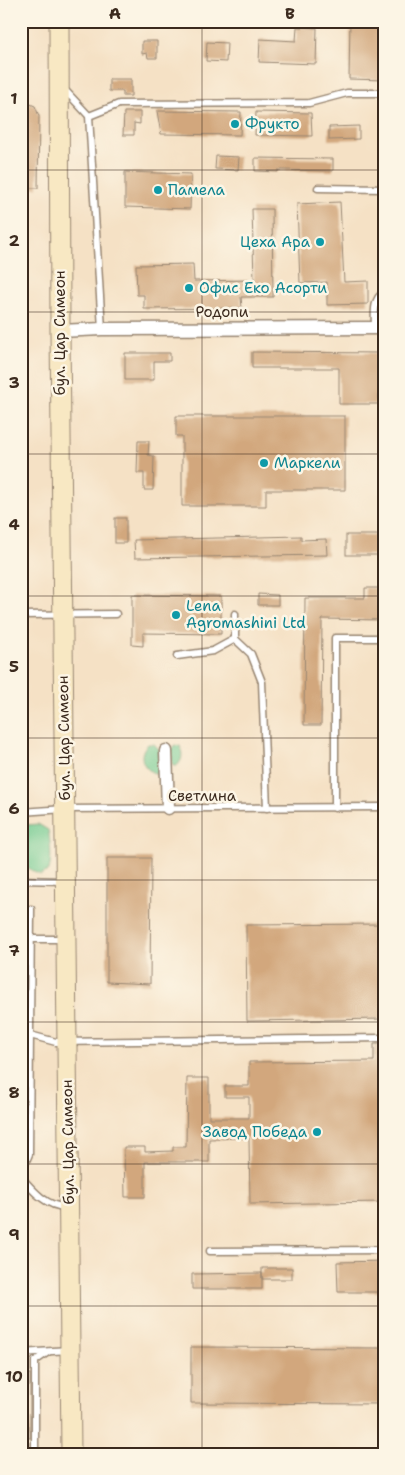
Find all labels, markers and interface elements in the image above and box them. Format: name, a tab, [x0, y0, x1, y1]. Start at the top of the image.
text: A	[109, 3, 121, 24]
text: B	[285, 3, 295, 24]
text: 1	[10, 88, 18, 109]
place label: Фрукто	[245, 114, 300, 134]
marker: Фрукто	[229, 118, 241, 130]
place label: Памела	[168, 180, 226, 200]
marker: Памела	[152, 184, 164, 196]
text: 2	[8, 230, 20, 251]
place label: Цеха Ара	[240, 232, 311, 252]
marker: Цеха Ара	[314, 236, 326, 248]
street label: бул. Цар Симеон	[50, 270, 70, 396]
place label: Офис Еко Асорти	[199, 278, 327, 298]
marker: Офис Еко Асорти	[183, 282, 195, 294]
street label: Родопи	[195, 302, 249, 322]
text: 3	[8, 372, 20, 393]
place label: Маркели	[274, 453, 341, 473]
marker: Маркели	[258, 457, 270, 469]
text: 4	[8, 514, 20, 535]
place label: Lena Agromashini Ltd	[186, 596, 306, 633]
marker: Lena Agromashini Ltd	[170, 609, 182, 621]
text: 5	[9, 656, 19, 677]
street label: бул. Цар Симеон	[53, 675, 75, 801]
street label: Светлина	[168, 786, 237, 806]
text: 6	[8, 798, 20, 819]
text: 7	[8, 940, 20, 961]
street label: бул. Цар Симеон	[57, 1079, 79, 1205]
text: 8	[8, 1082, 20, 1103]
place label: Завод Победа	[203, 1122, 308, 1142]
marker: Завод Победа	[311, 1126, 323, 1138]
text: 9	[8, 1224, 20, 1245]
text: 10	[5, 1366, 23, 1387]

